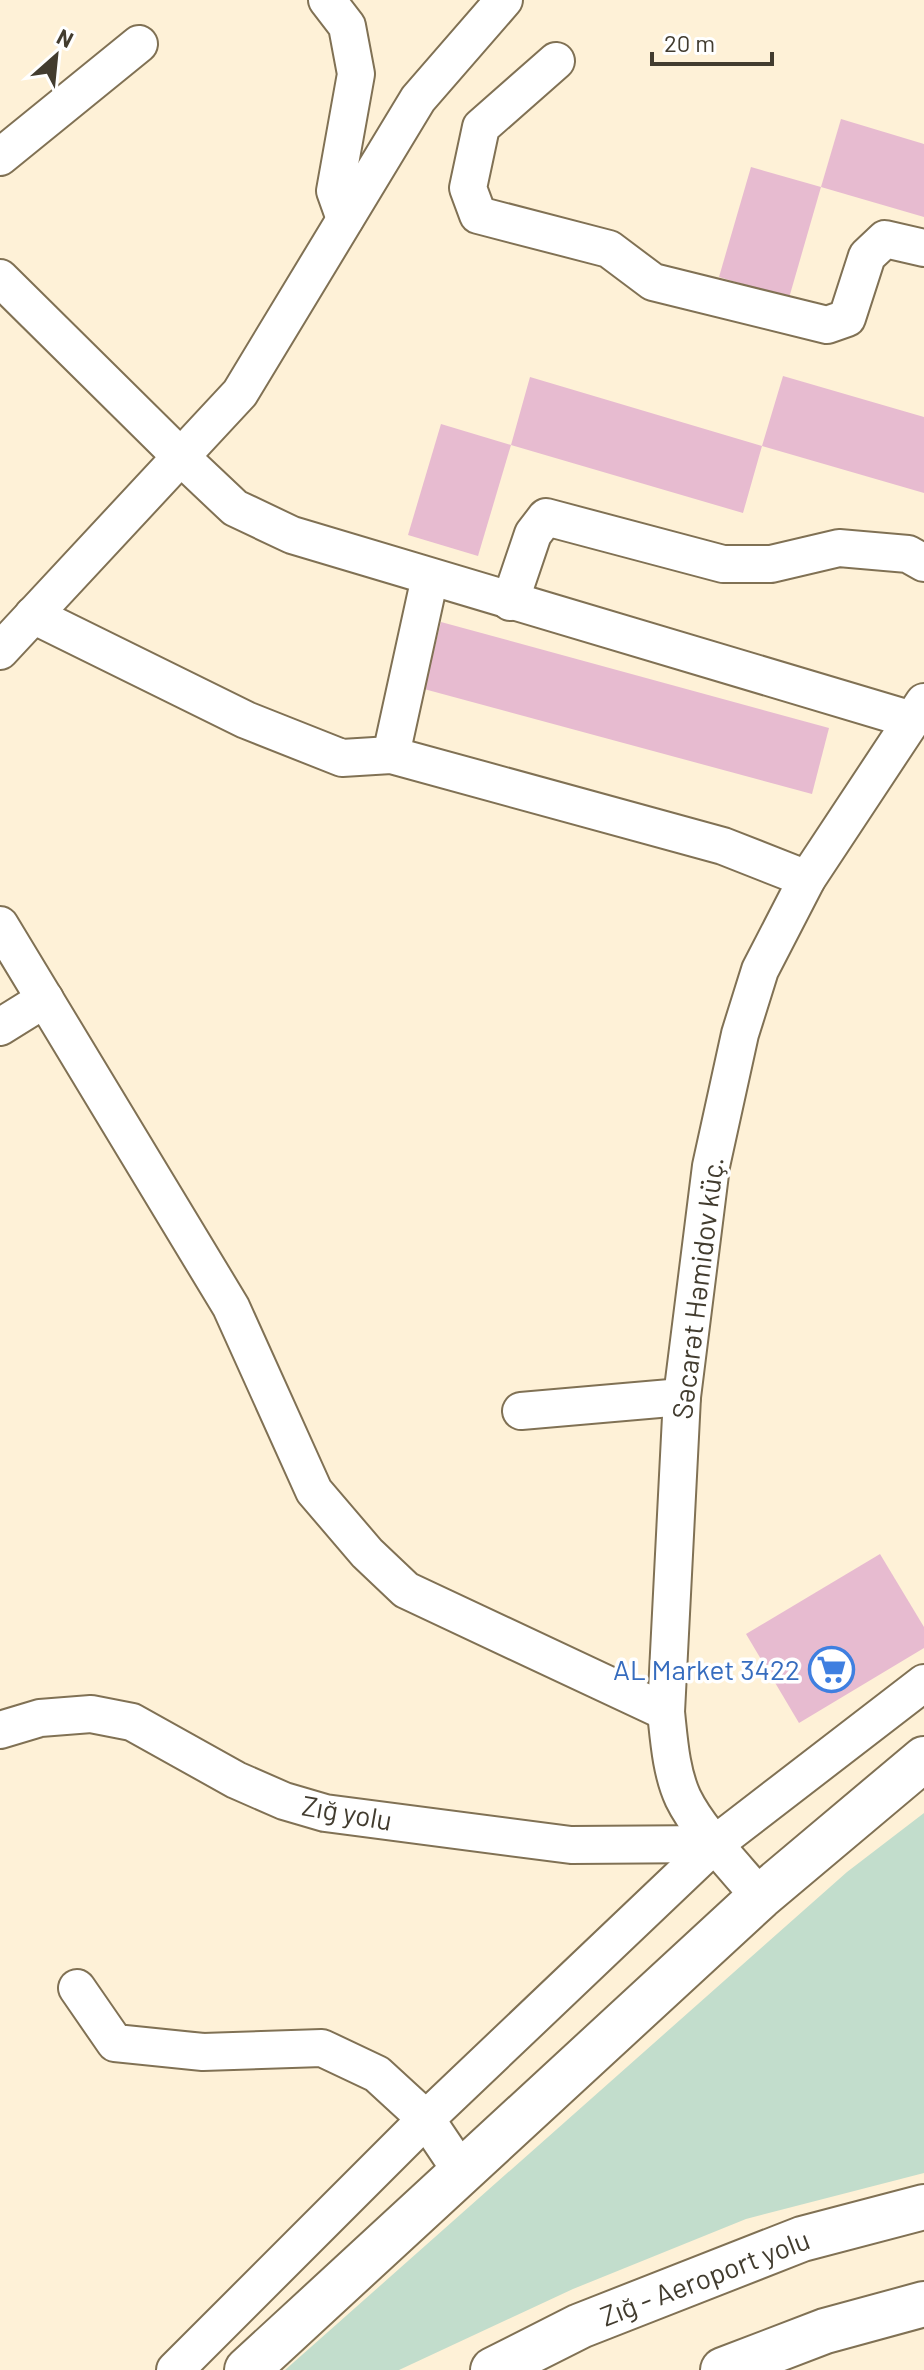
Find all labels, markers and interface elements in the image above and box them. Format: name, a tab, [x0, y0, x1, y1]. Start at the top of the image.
north arrow	[16, 16, 96, 96]
scale bar	[652, 16, 772, 66]
text: N	[53, 22, 78, 52]
text: 20 m	[664, 28, 715, 57]
street label: Səcarət Həmidov küç.	[664, 1155, 730, 1421]
supermarket icon: AL Market 3422	[807, 1646, 855, 1694]
place label: AL Market 3422	[613, 1652, 800, 1686]
street label: Zığ yolu	[299, 1787, 395, 1837]
street label: Zığ - Aeroport yolu	[595, 2222, 814, 2333]

